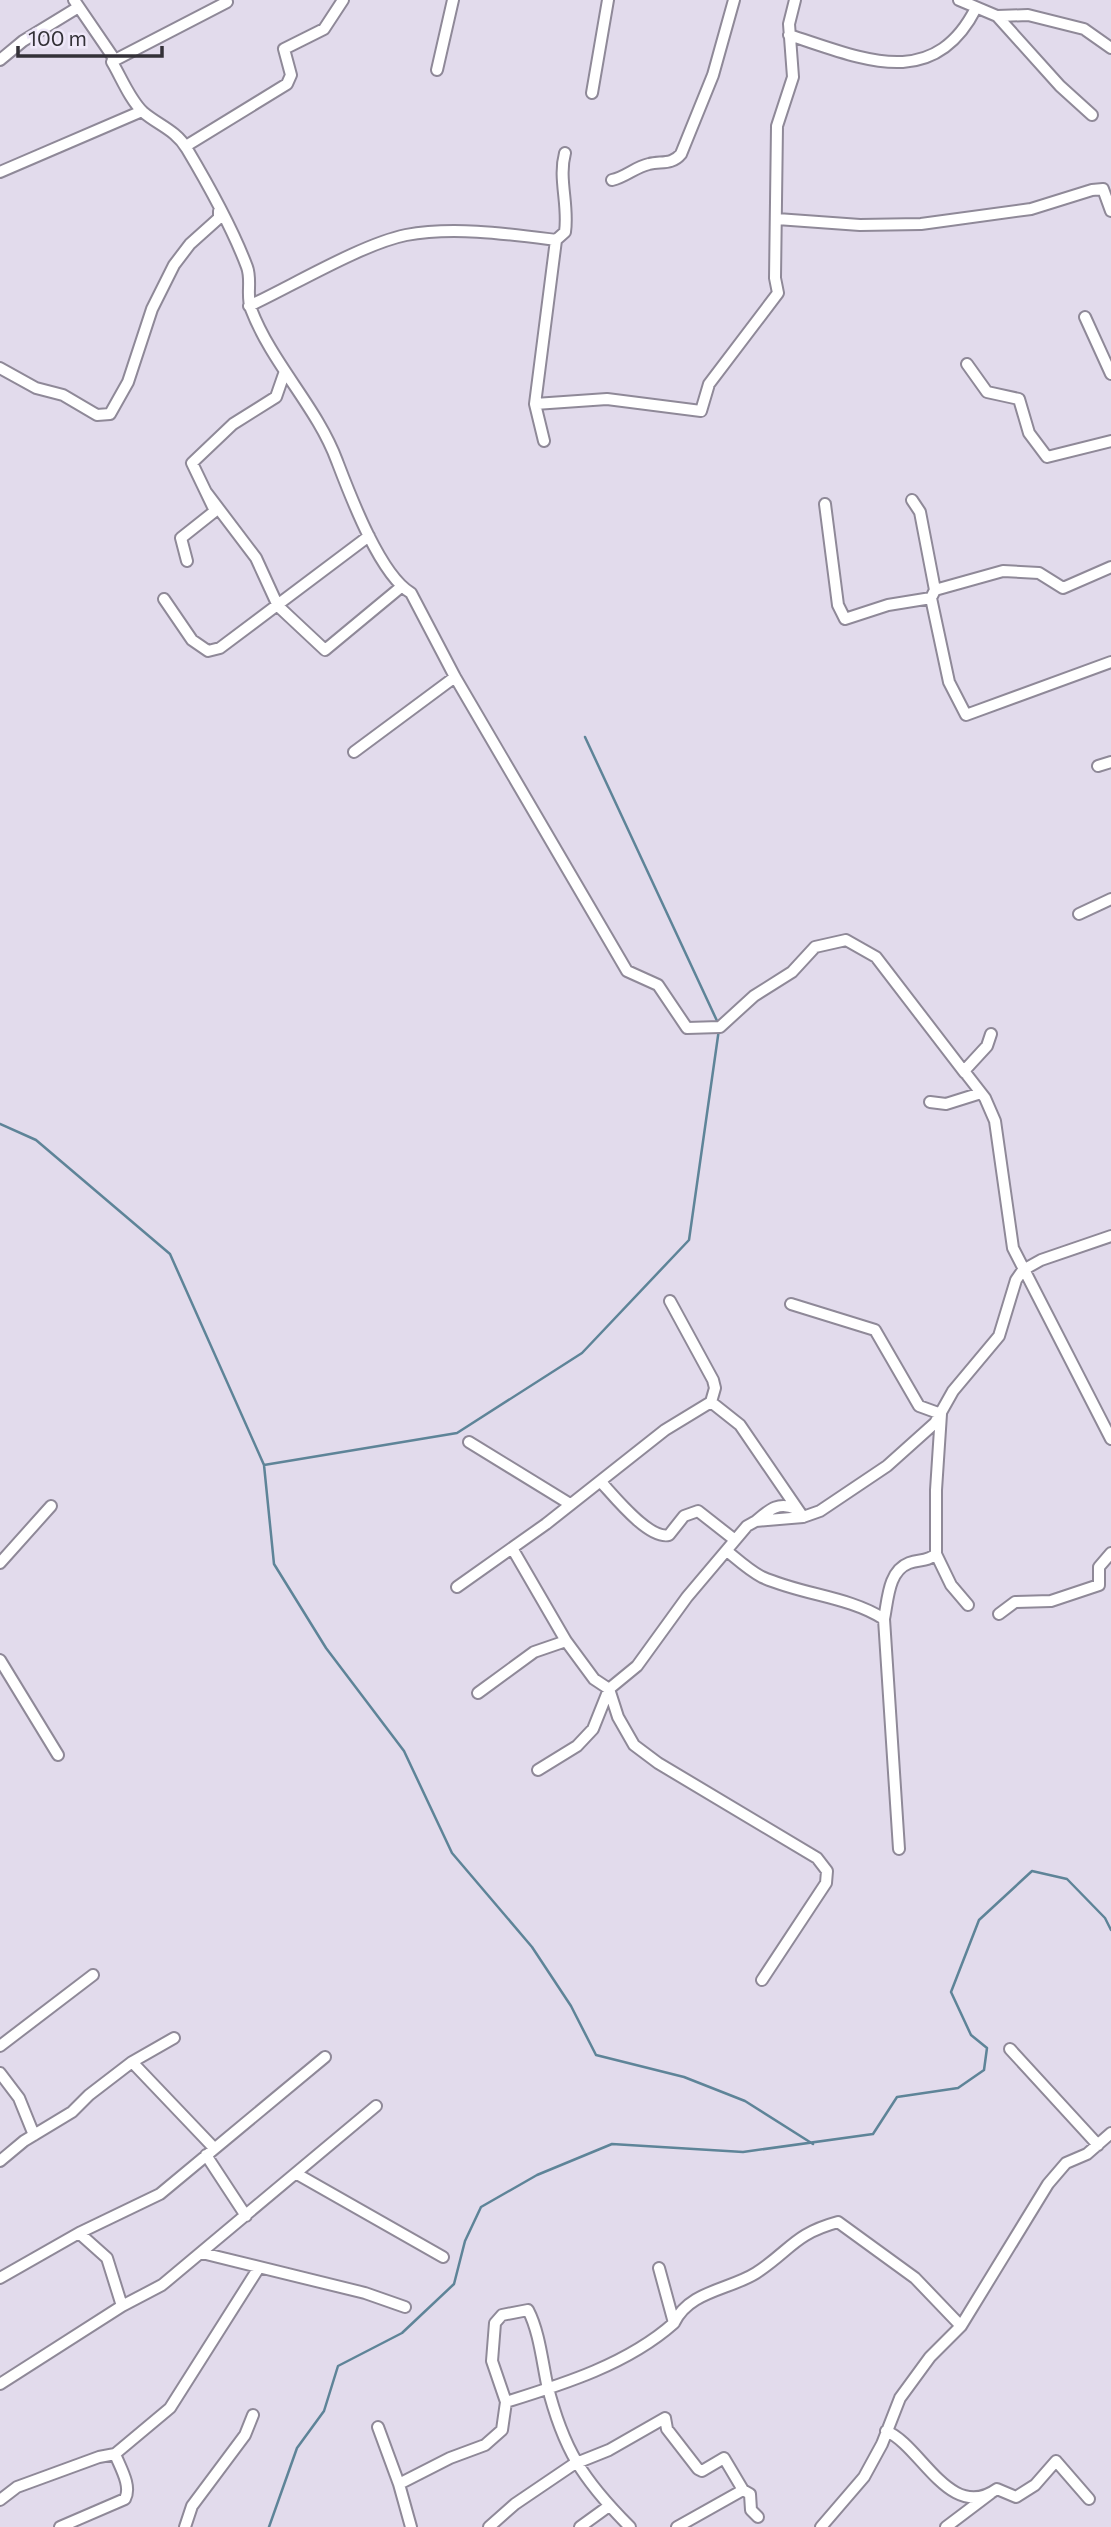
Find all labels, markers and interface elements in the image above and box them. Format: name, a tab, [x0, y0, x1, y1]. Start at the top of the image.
scale bar	[18, 14, 161, 58]
text: 100 m	[28, 25, 87, 50]

